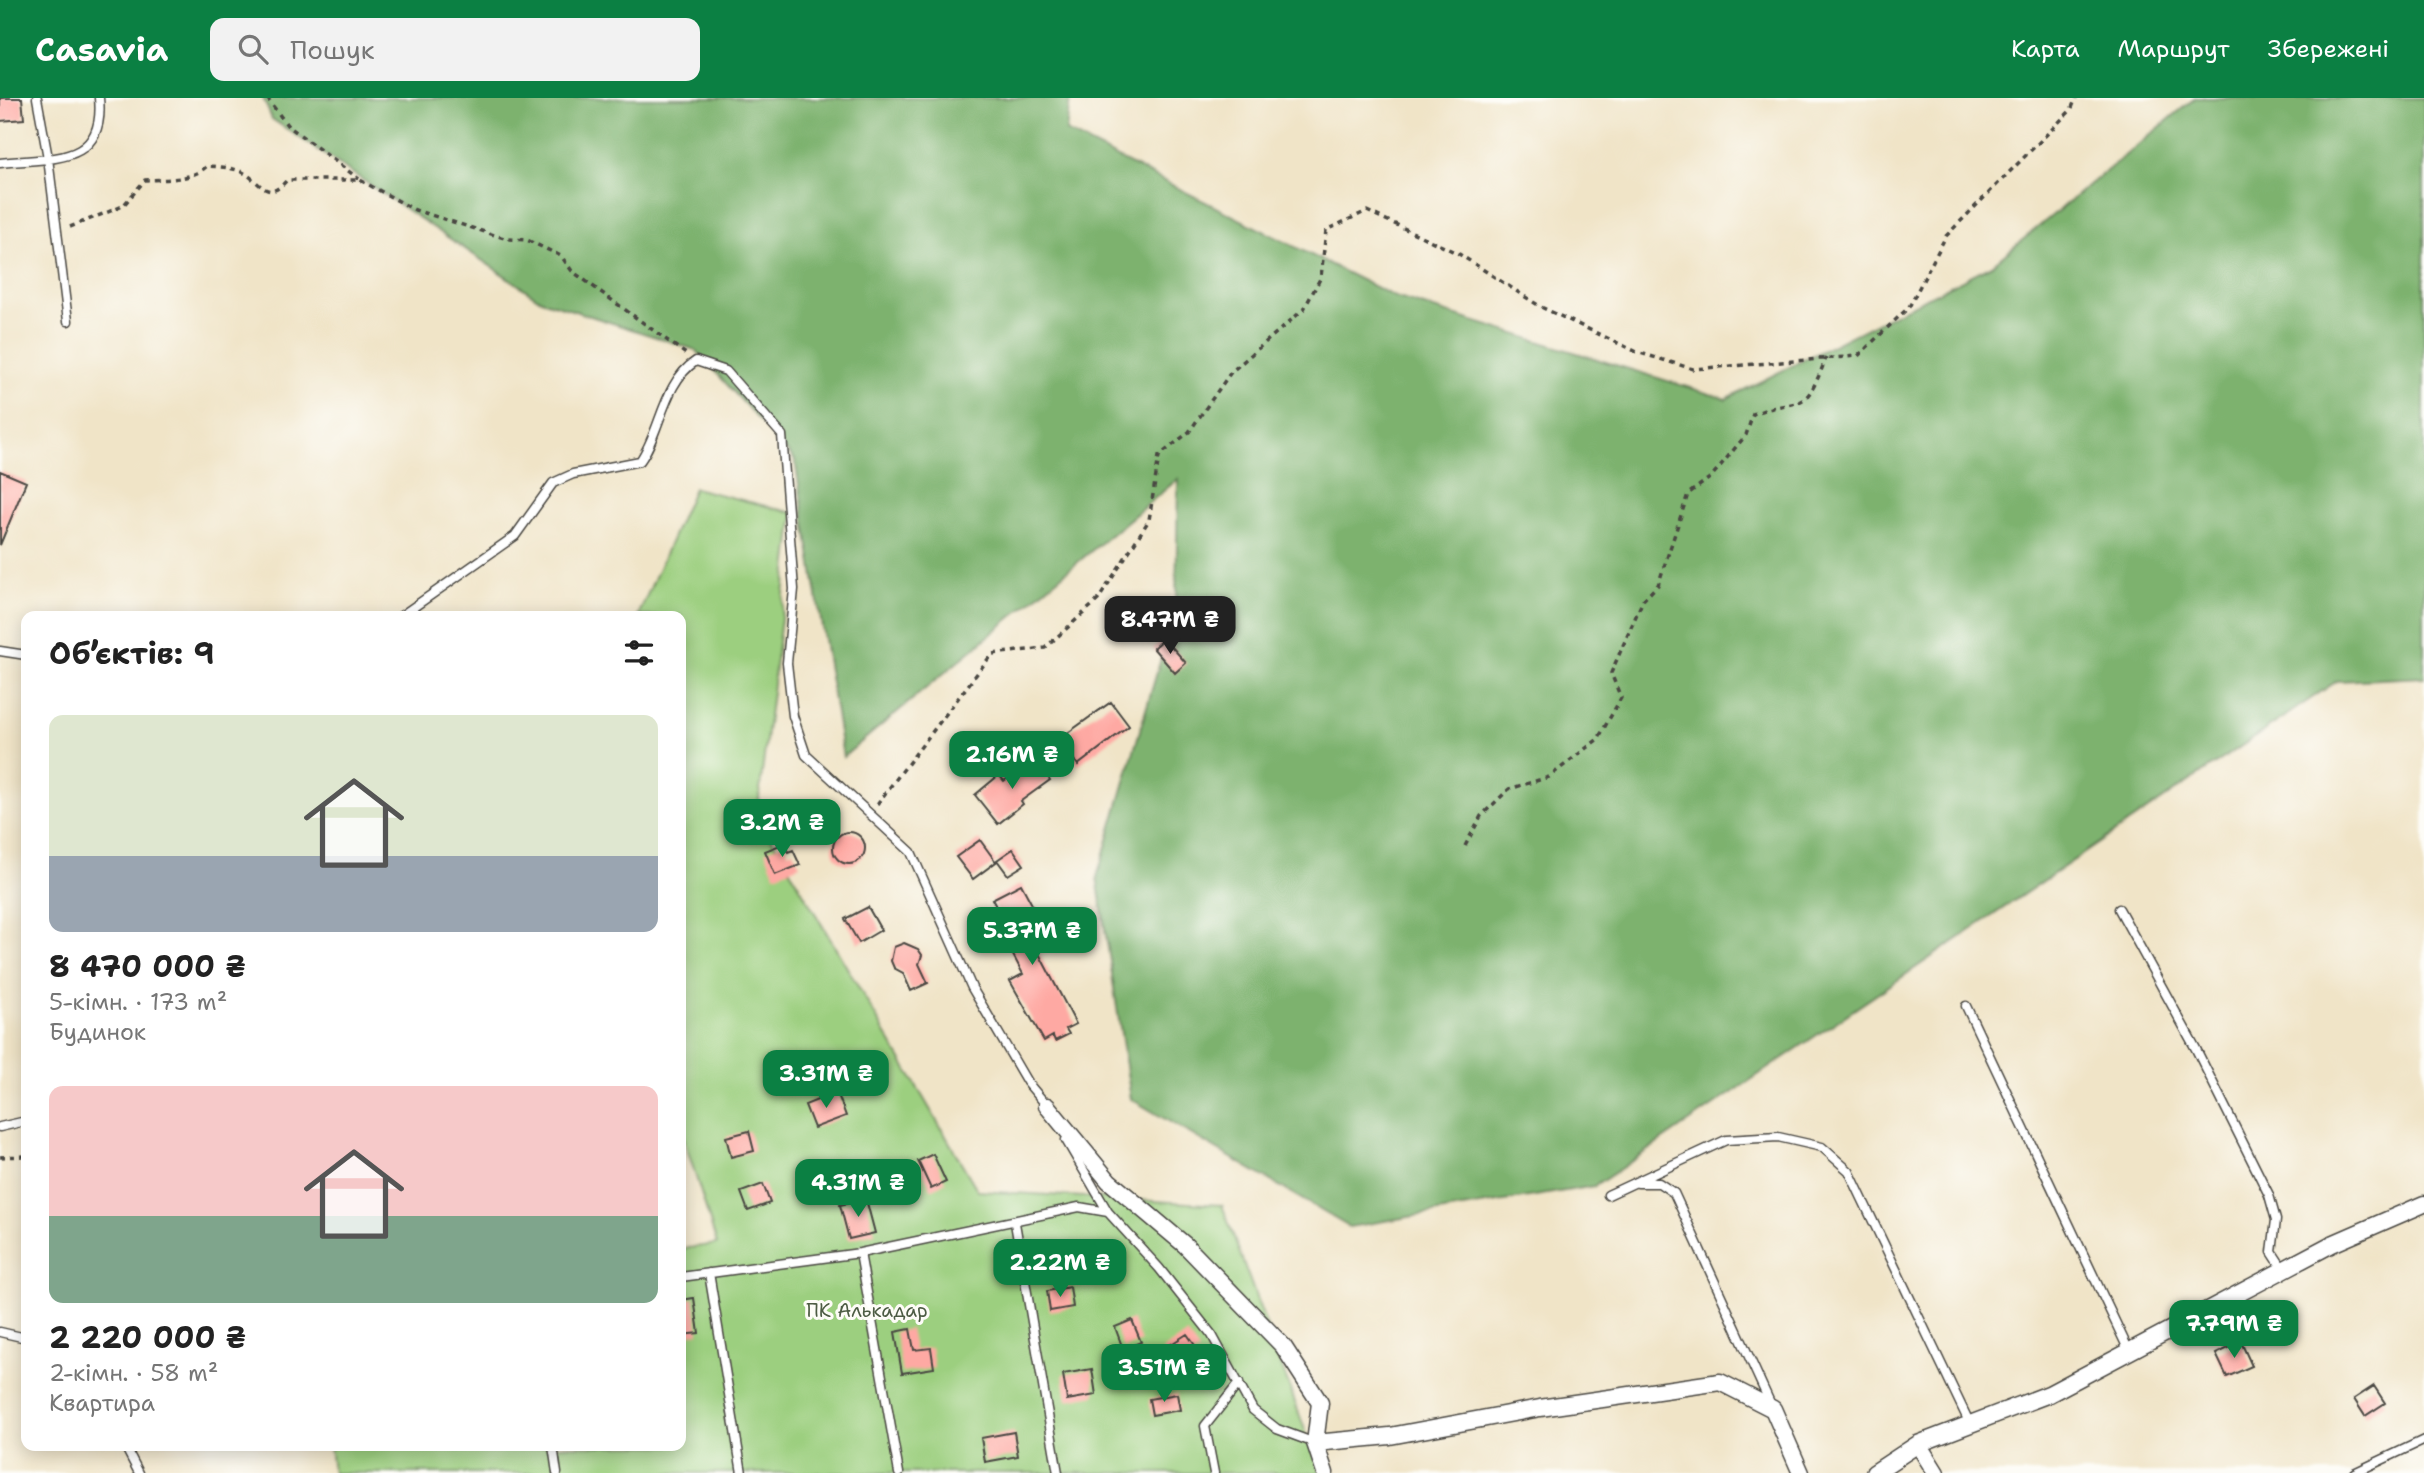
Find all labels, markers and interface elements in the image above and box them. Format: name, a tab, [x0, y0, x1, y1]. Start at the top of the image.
search box	[210, 18, 700, 81]
text: Casavia	[35, 27, 168, 72]
icon: search	[234, 30, 272, 68]
text: Пошук	[290, 32, 375, 67]
text: Карта	[2011, 33, 2080, 65]
text: Маршрут	[2118, 33, 2230, 65]
text: Збережені	[2268, 33, 2389, 65]
pin: 8.47M ₴	[1105, 596, 1235, 656]
text: 8.47M ₴	[1121, 604, 1219, 634]
text: Об’єктів: 9	[49, 633, 215, 674]
icon: filters	[620, 634, 658, 672]
pin: 2.16M ₴	[947, 732, 1077, 791]
text: 2.16M ₴	[965, 739, 1059, 769]
icon: home	[291, 760, 417, 886]
pin: 3.2M ₴	[725, 800, 839, 859]
text: 3.2M ₴	[740, 807, 825, 837]
pin: 5.37M ₴	[967, 908, 1097, 967]
text: 5.37M ₴	[983, 915, 1081, 945]
text: 8 470 000 ₴	[49, 946, 246, 987]
text: 5-кімн. · 173 m²	[49, 987, 227, 1017]
text: Будинок	[49, 1017, 146, 1047]
pin: 3.31M ₴	[761, 1051, 891, 1110]
text: 3.31M ₴	[779, 1058, 873, 1088]
icon: home	[291, 1131, 417, 1257]
pin: 4.31M ₴	[793, 1160, 923, 1219]
text: 4.31M ₴	[811, 1167, 905, 1197]
pin: 2.22M ₴	[995, 1240, 1125, 1299]
text: 2.22M ₴	[1009, 1247, 1111, 1277]
park label: ПК Алькадар	[806, 1298, 928, 1323]
pin: 7.79M ₴	[2169, 1300, 2299, 1360]
text: 7.79M ₴	[2185, 1308, 2283, 1338]
text: 2 220 000 ₴	[49, 1317, 246, 1358]
pin: 3.51M ₴	[1099, 1344, 1229, 1404]
text: 3.51M ₴	[1117, 1352, 1211, 1382]
text: 2-кімн. · 58 m²	[49, 1358, 218, 1388]
text: Квартира	[49, 1388, 155, 1418]

